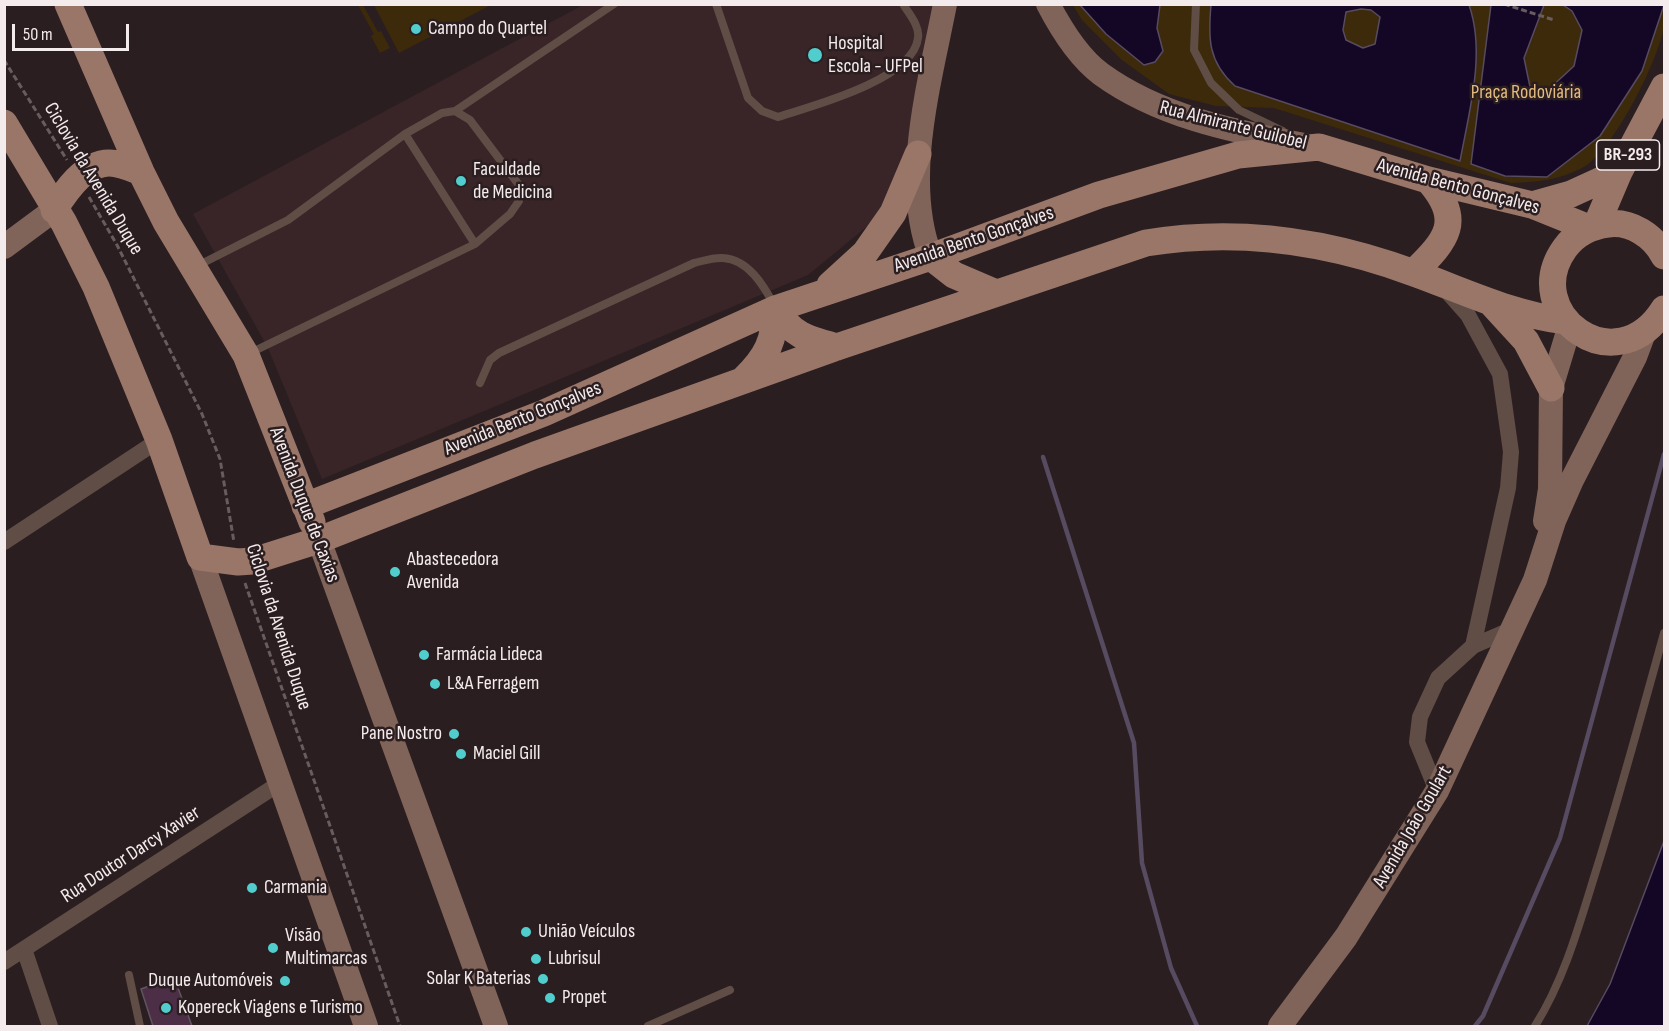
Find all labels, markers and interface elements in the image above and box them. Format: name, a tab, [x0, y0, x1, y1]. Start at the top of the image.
scale bar	[15, 12, 132, 50]
place label: Campo do Quartel	[428, 17, 547, 41]
marker: Campo do Quartel	[409, 22, 423, 36]
text: 50 m	[23, 24, 53, 45]
place label: Hospital Escola - UFPel	[828, 32, 923, 79]
marker: Hospital Escola - UFPel	[806, 46, 824, 64]
park label: Praça Rodoviária	[1471, 81, 1581, 105]
street label: Rua Almirante Guilobel	[1157, 96, 1309, 156]
street label: Ciclovia da Avenida Duque	[38, 99, 148, 259]
road number: BR-293	[1596, 140, 1660, 170]
street label: Avenida Bento Gonçalves	[1374, 154, 1542, 220]
place label: Faculdade de Medicina	[473, 158, 553, 205]
marker: Faculdade de Medicina	[454, 174, 468, 188]
street label: Avenida Bento Gonçalves	[891, 201, 1057, 279]
street label: Avenida Bento Gonçalves	[441, 377, 605, 461]
street label: Avenida Duque de Caxias	[263, 424, 345, 586]
street label: Ciclovia da Avenida Duque	[240, 541, 316, 713]
place label: Abastecedora Avenida	[407, 548, 499, 595]
marker: Abastecedora Avenida	[388, 565, 402, 579]
place label: Farmácia Lideca	[436, 643, 543, 667]
marker: Farmácia Lideca	[417, 648, 431, 662]
place label: L&A Ferragem	[447, 672, 539, 696]
marker: L&A Ferragem	[428, 677, 442, 691]
place label: Pane Nostro	[361, 722, 442, 746]
marker: Pane Nostro	[447, 727, 461, 741]
place label: Maciel Gill	[473, 742, 540, 766]
marker: Maciel Gill	[454, 747, 468, 761]
street label: Avenida João Goulart	[1368, 762, 1458, 892]
street label: Rua Doutor Darcy Xavier	[57, 801, 205, 909]
place label: Carmania	[264, 876, 327, 900]
marker: Carmania	[245, 881, 259, 895]
place label: União Veículos	[538, 920, 635, 944]
place label: Visão Multimarcas	[285, 924, 367, 971]
marker: União Veículos	[519, 925, 533, 939]
marker: Visão Multimarcas	[266, 941, 280, 955]
place label: Lubrisul	[548, 947, 601, 971]
marker: Lubrisul	[529, 952, 543, 966]
place label: Solar K Baterias	[427, 967, 531, 991]
place label: Duque Automóveis	[148, 969, 273, 993]
marker: Solar K Baterias	[536, 972, 550, 986]
marker: Duque Automóveis	[278, 974, 292, 988]
place label: Propet	[562, 986, 607, 1010]
marker: Propet	[543, 991, 557, 1005]
place label: Kopereck Viagens e Turismo	[178, 996, 363, 1020]
marker: Kopereck Viagens e Turismo	[159, 1001, 173, 1015]

